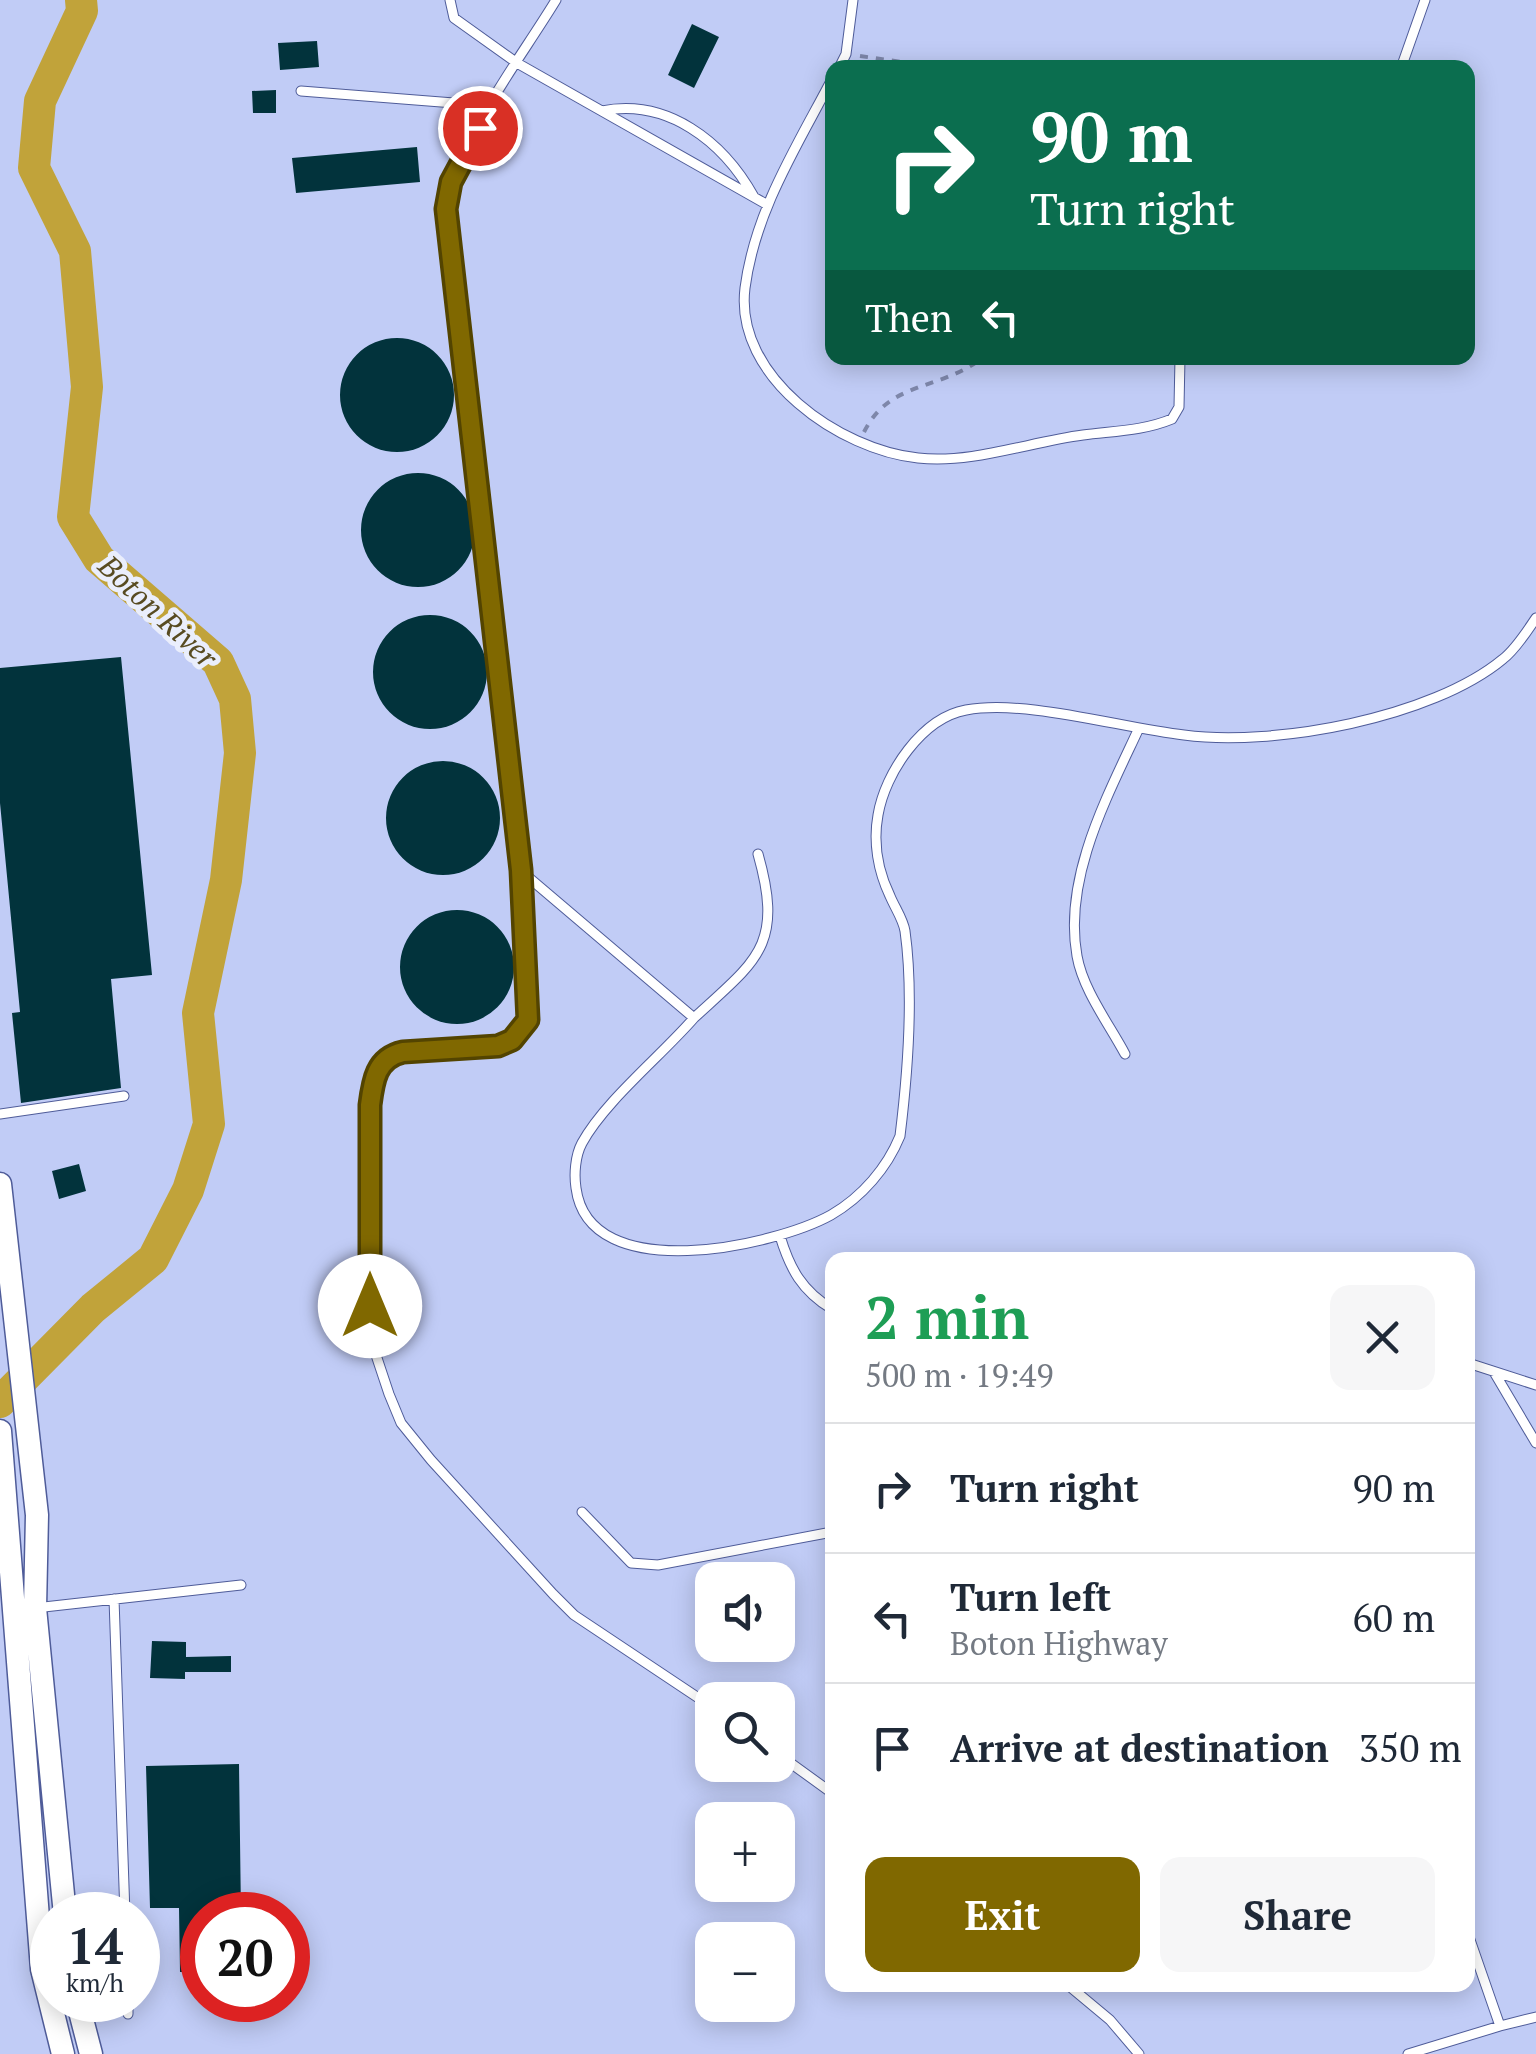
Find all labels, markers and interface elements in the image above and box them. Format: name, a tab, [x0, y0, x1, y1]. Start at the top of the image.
pin	[438, 86, 523, 171]
text: 90 m	[1030, 89, 1193, 182]
icon: right	[865, 100, 995, 230]
icon: arrive	[453, 101, 508, 156]
text: Turn right	[1030, 178, 1235, 238]
icon: left	[973, 290, 1028, 345]
text: Then	[865, 293, 953, 343]
water label: Boton River	[90, 545, 227, 677]
position arrow	[318, 1254, 422, 1358]
text: 2 min	[865, 1277, 1029, 1356]
button: close	[1330, 1285, 1435, 1390]
text: 500 m · 19:49	[865, 1354, 1053, 1396]
icon: right	[865, 1461, 920, 1516]
text: Turn right	[950, 1463, 1139, 1513]
text: 90 m	[1352, 1463, 1435, 1513]
map controls	[695, 1562, 795, 2022]
button: sound	[695, 1562, 795, 1662]
text: Turn left	[950, 1572, 1111, 1622]
icon: left	[865, 1591, 920, 1646]
text: 60 m	[1352, 1593, 1435, 1643]
text: Boton Highway	[950, 1622, 1168, 1664]
button: search	[695, 1682, 795, 1782]
icon: arrive	[865, 1721, 920, 1776]
text: Arrive at destination	[950, 1723, 1329, 1773]
text: 350 m	[1359, 1723, 1462, 1773]
button: +	[695, 1802, 795, 1902]
button: Exit	[865, 1857, 1140, 1972]
button: Share	[1160, 1857, 1435, 1972]
speed limit sign: 20	[180, 1892, 310, 2022]
text: 14	[67, 1912, 123, 1978]
button: −	[695, 1922, 795, 2022]
text: km/h	[66, 1966, 124, 1999]

